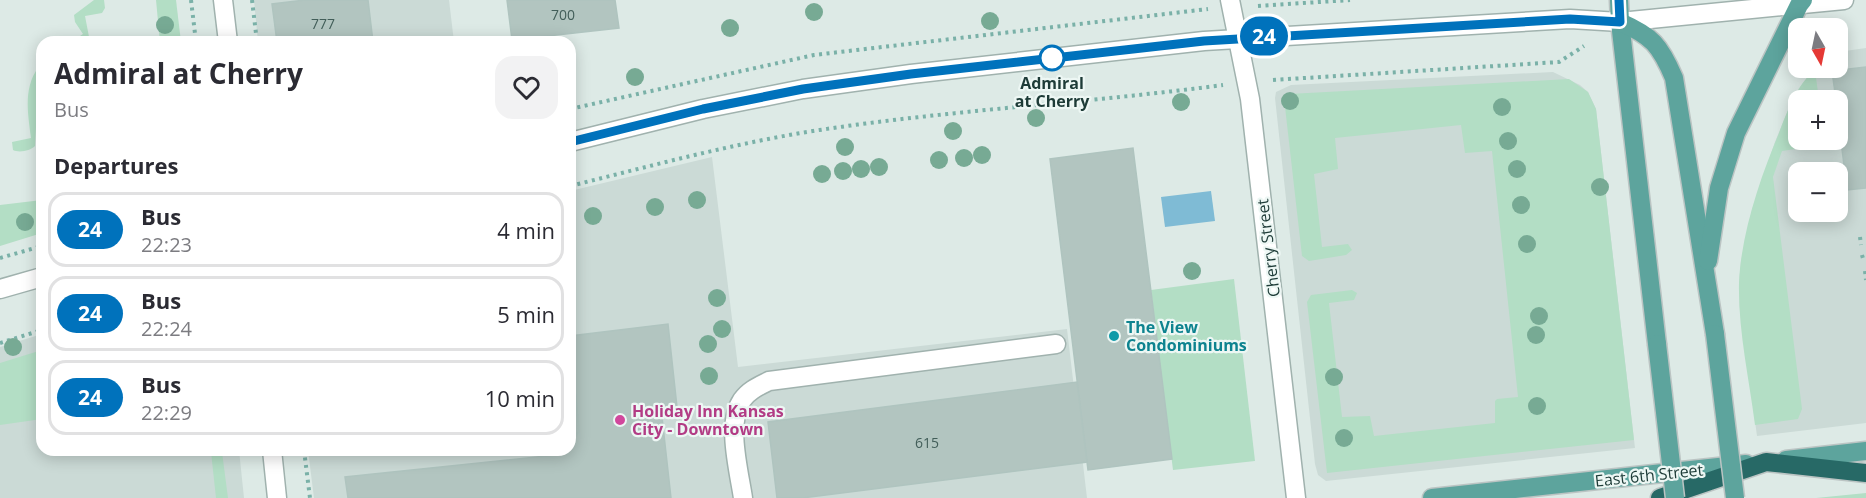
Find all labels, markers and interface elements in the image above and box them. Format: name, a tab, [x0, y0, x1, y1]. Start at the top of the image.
house number: 700	[551, 5, 575, 24]
house number: 777	[311, 14, 335, 33]
line badge: 24	[1237, 16, 1291, 56]
north arrow	[1788, 18, 1848, 78]
map controls	[1788, 18, 1848, 222]
text: 24	[1252, 22, 1276, 50]
marker: Admiral at Cherry	[1039, 45, 1065, 71]
text: Admiral at Cherry	[54, 54, 303, 92]
button: heart	[495, 56, 558, 119]
place label: Admiral at Cherry	[1015, 72, 1090, 112]
button: +	[1788, 90, 1848, 150]
text: Bus	[54, 96, 89, 123]
text: Departures	[54, 150, 178, 180]
button: −	[1788, 162, 1848, 222]
street label: Cherry Street	[1251, 197, 1285, 298]
text: Bus	[141, 201, 181, 231]
text: 24	[78, 215, 102, 243]
text: 4 min	[497, 215, 555, 245]
text: 22:23	[141, 231, 192, 258]
text: Bus	[141, 285, 181, 315]
text: 24	[78, 299, 102, 327]
text: 5 min	[497, 299, 555, 329]
text: 22:24	[141, 315, 192, 342]
place label: The View Condominiums	[1126, 316, 1247, 356]
marker: The View Condominiums	[1107, 329, 1121, 343]
text: Bus	[141, 369, 181, 399]
text: 24	[78, 383, 102, 411]
text: 10 min	[485, 383, 555, 413]
text: 22:29	[141, 399, 192, 426]
place label: Holiday Inn Kansas City - Downtown	[632, 400, 784, 440]
marker: Holiday Inn Kansas City - Downtown	[613, 413, 627, 427]
house number: 615	[915, 433, 939, 452]
street label: East 6th Street	[1594, 458, 1705, 492]

